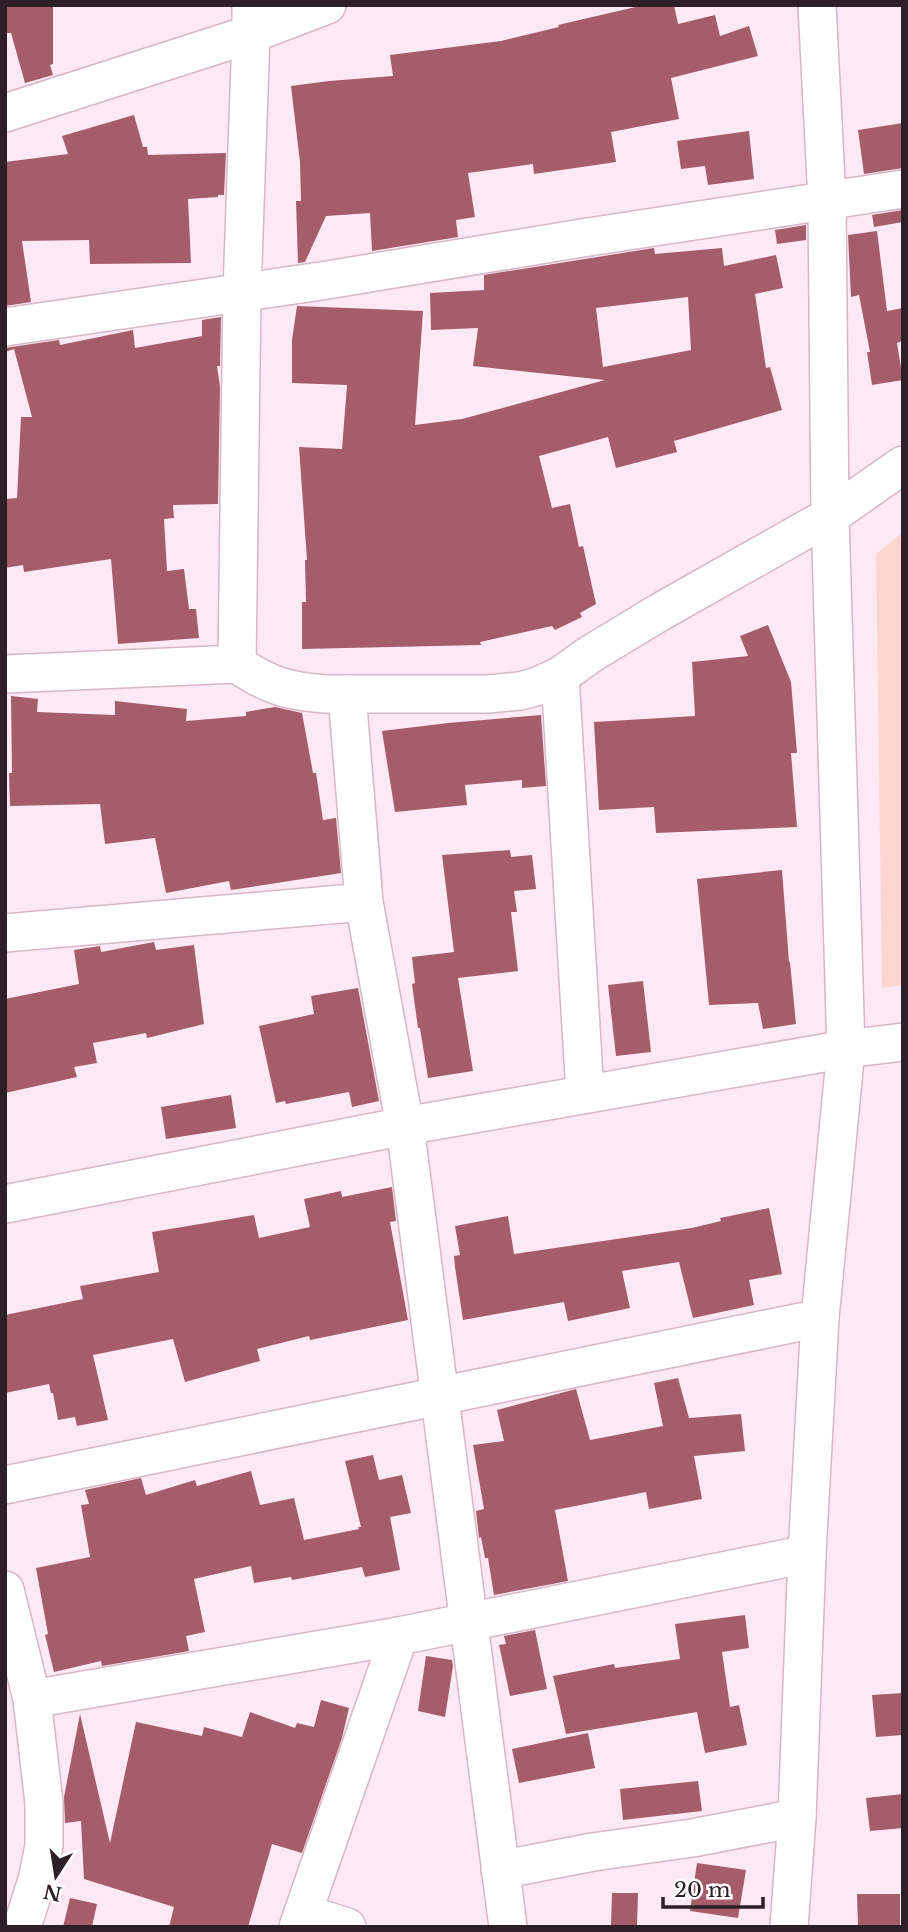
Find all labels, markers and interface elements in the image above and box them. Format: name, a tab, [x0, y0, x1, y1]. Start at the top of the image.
north arrow	[21, 1841, 91, 1911]
scale bar	[663, 1866, 763, 1910]
text: 20 m	[674, 1877, 731, 1903]
text: N	[41, 1879, 64, 1905]

